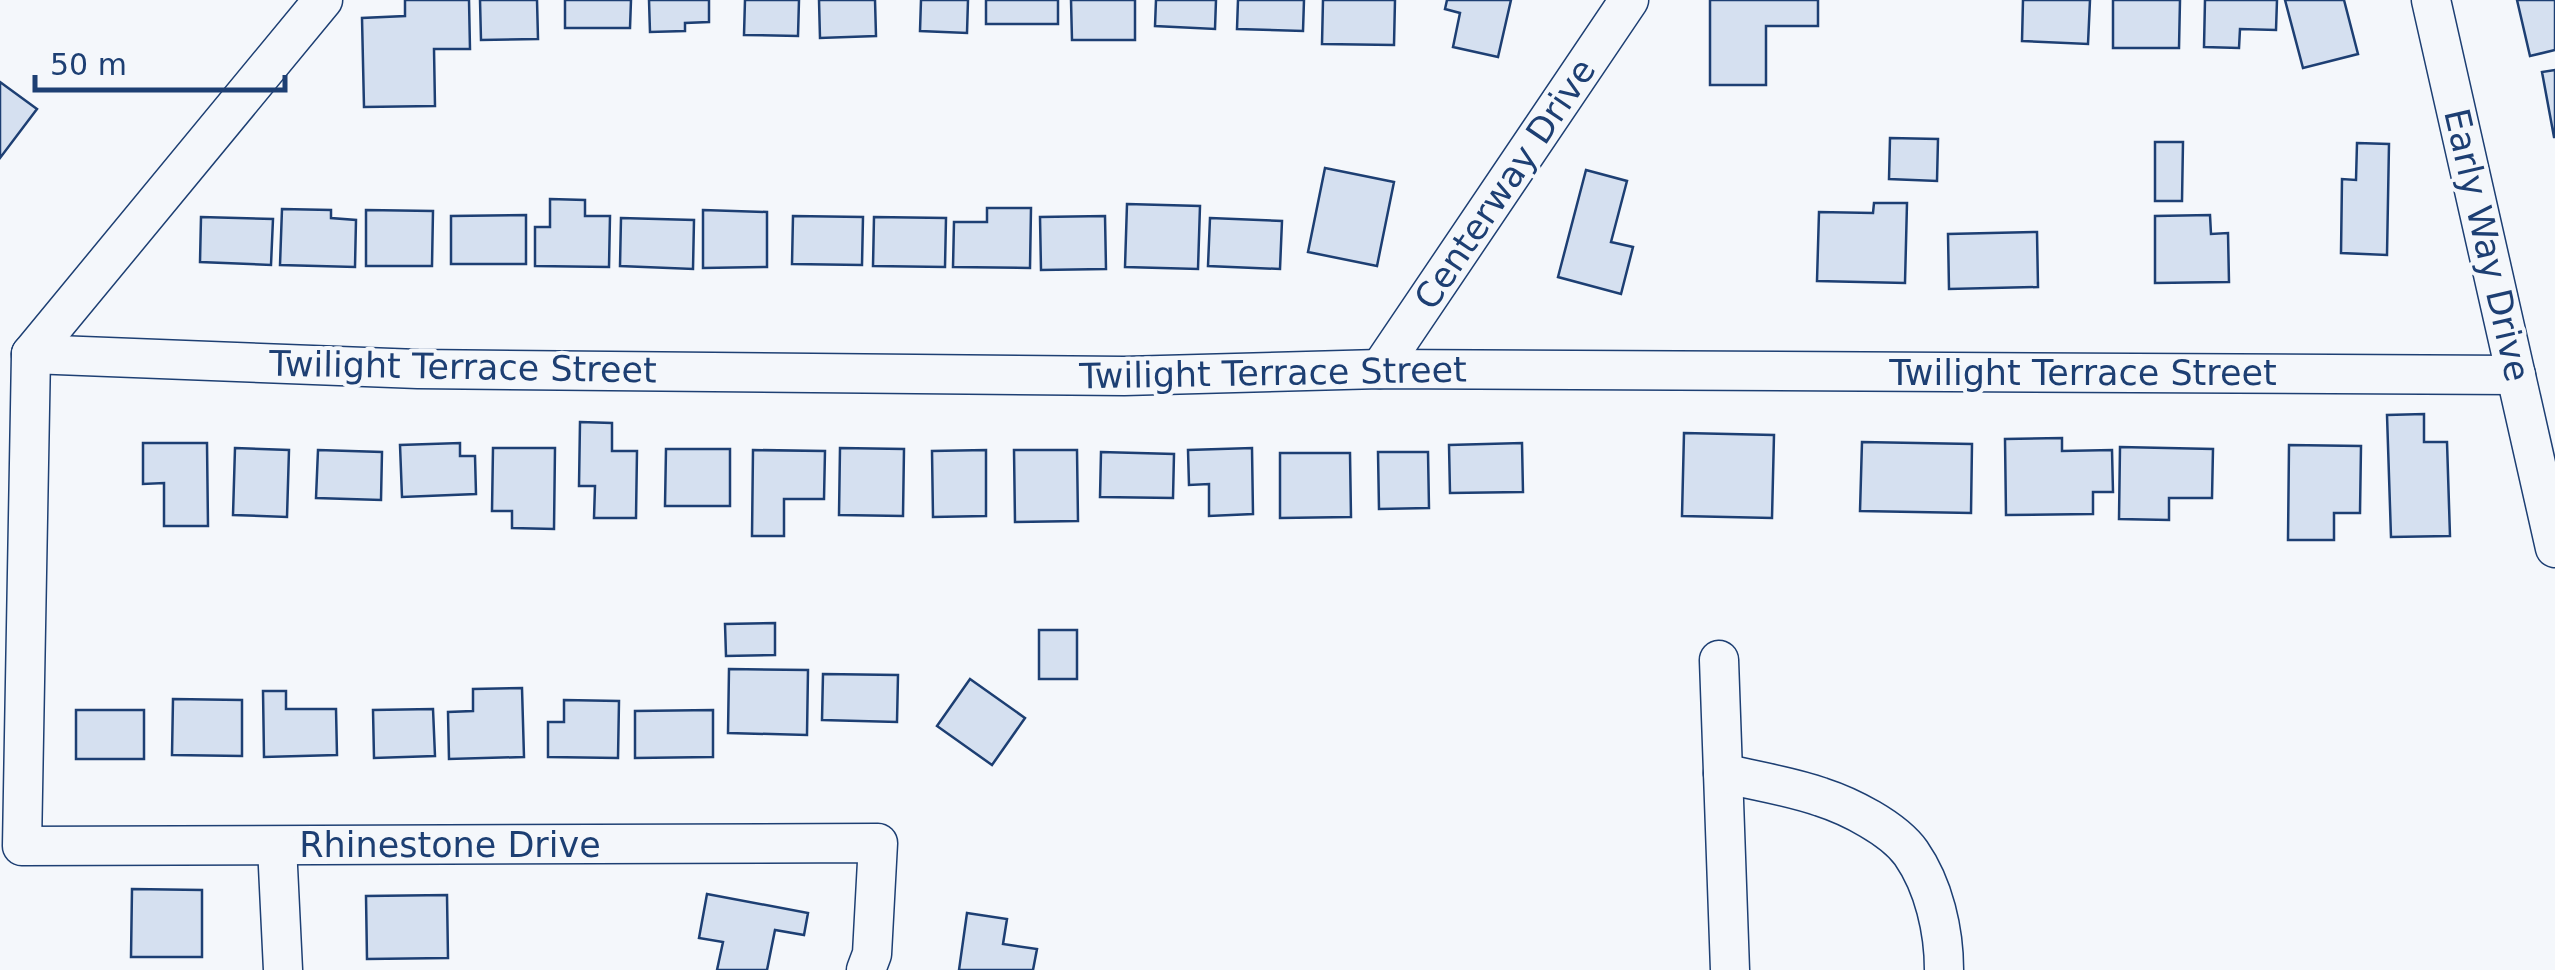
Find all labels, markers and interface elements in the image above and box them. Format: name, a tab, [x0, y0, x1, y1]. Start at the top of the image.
scale bar	[35, 30, 285, 92]
text: 50 m	[50, 47, 127, 82]
street label: Centerway Drive	[1406, 51, 1604, 317]
street label: Early Way Drive	[2436, 105, 2538, 385]
street label: Twilight Terrace Street	[268, 344, 657, 390]
street label: Twilight Terrace Street	[1078, 350, 1467, 396]
street label: Twilight Terrace Street	[1888, 353, 2277, 393]
street label: Rhinestone Drive	[299, 825, 601, 865]

